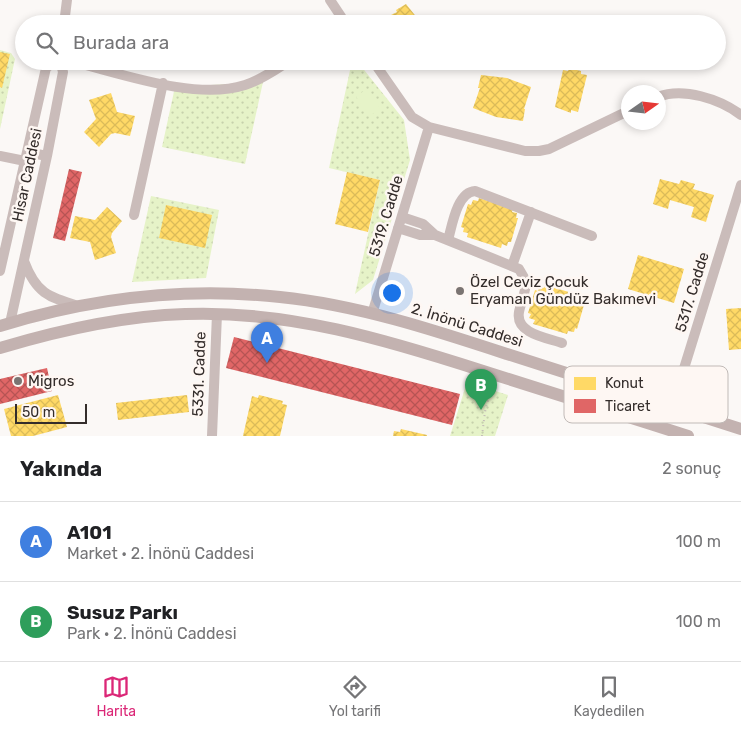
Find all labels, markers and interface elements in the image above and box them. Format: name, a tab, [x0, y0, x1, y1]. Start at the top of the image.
search box	[15, 15, 726, 70]
icon: search	[33, 29, 61, 57]
text: Burada ara	[73, 31, 169, 54]
north arrow	[621, 85, 666, 130]
street label: Hisar Caddesi	[8, 127, 46, 223]
street label: 5319. Cadde	[365, 173, 407, 259]
street label: 5317. Cadde	[671, 250, 713, 334]
place label: Özel Ceviz Çocuk Eryaman Gündüz Bakımevi	[470, 273, 656, 308]
your location	[379, 280, 405, 306]
marker: Özel Ceviz Çocuk Eryaman Gündüz Bakımevi	[454, 285, 466, 297]
street label: 2. İnönü Caddesi	[409, 299, 525, 351]
pin: A	[251, 322, 283, 363]
street label: 5331. Cadde	[189, 331, 209, 417]
legend	[564, 366, 728, 423]
pin: B	[465, 369, 497, 410]
place label: Migros	[28, 372, 75, 390]
marker: Migros	[12, 375, 24, 387]
text: Konut	[605, 375, 644, 392]
text: Ticaret	[605, 398, 651, 415]
scale bar	[15, 401, 88, 424]
text: 50 m	[22, 404, 55, 421]
text: Yakında	[20, 456, 102, 481]
text: 2 sonuç	[662, 459, 721, 478]
text: A101	[67, 521, 112, 544]
text: A	[30, 532, 42, 551]
text: 100 m	[676, 532, 721, 551]
text: Market · 2. İnönü Caddesi	[67, 544, 254, 563]
text: Susuz Parkı	[67, 601, 178, 624]
text: B	[30, 612, 42, 631]
text: 100 m	[676, 612, 721, 631]
text: Park · 2. İnönü Caddesi	[67, 624, 237, 643]
tab: Harita	[96, 673, 136, 720]
tab: Yol tarifi	[329, 673, 381, 720]
tab: Kaydedilen	[574, 673, 645, 720]

